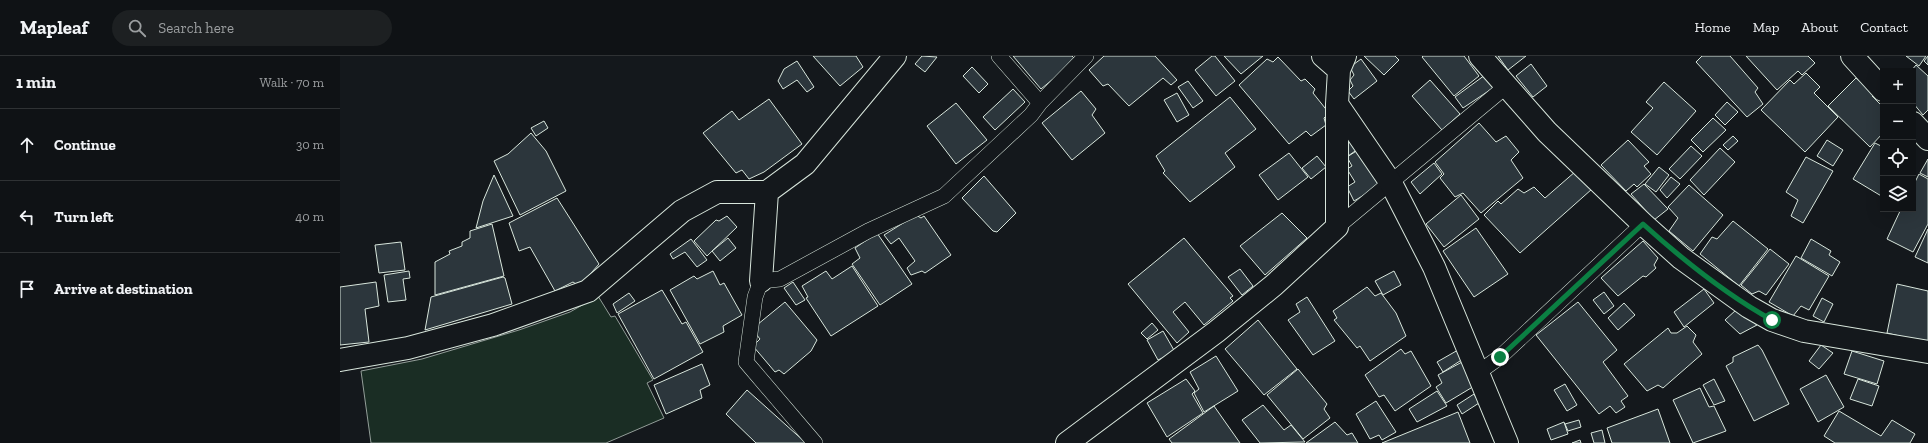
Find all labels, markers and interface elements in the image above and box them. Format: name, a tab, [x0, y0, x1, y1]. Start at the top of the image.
search box	[112, 10, 392, 46]
text: Mapleaf	[20, 16, 88, 39]
icon: search	[126, 17, 148, 39]
text: Search here	[158, 19, 234, 37]
text: Home	[1695, 19, 1731, 36]
text: Map	[1753, 19, 1779, 36]
text: About	[1801, 19, 1838, 36]
text: Contact	[1860, 19, 1908, 36]
map controls	[1880, 68, 1916, 212]
button: +	[1880, 68, 1916, 104]
text: 1 min	[16, 72, 56, 92]
text: Walk · 70 m	[259, 75, 324, 90]
button: −	[1880, 104, 1916, 140]
icon: ahead	[16, 134, 38, 156]
text: Continue	[54, 136, 116, 154]
text: 30 m	[296, 137, 324, 152]
button: locate	[1880, 140, 1916, 176]
button: layers	[1880, 176, 1916, 212]
icon: left	[16, 206, 38, 228]
text: Turn left	[54, 208, 114, 226]
text: 40 m	[295, 209, 324, 224]
icon: arrive	[16, 278, 38, 300]
text: Arrive at destination	[54, 280, 193, 298]
route start	[1763, 311, 1781, 329]
route end	[1491, 348, 1509, 366]

